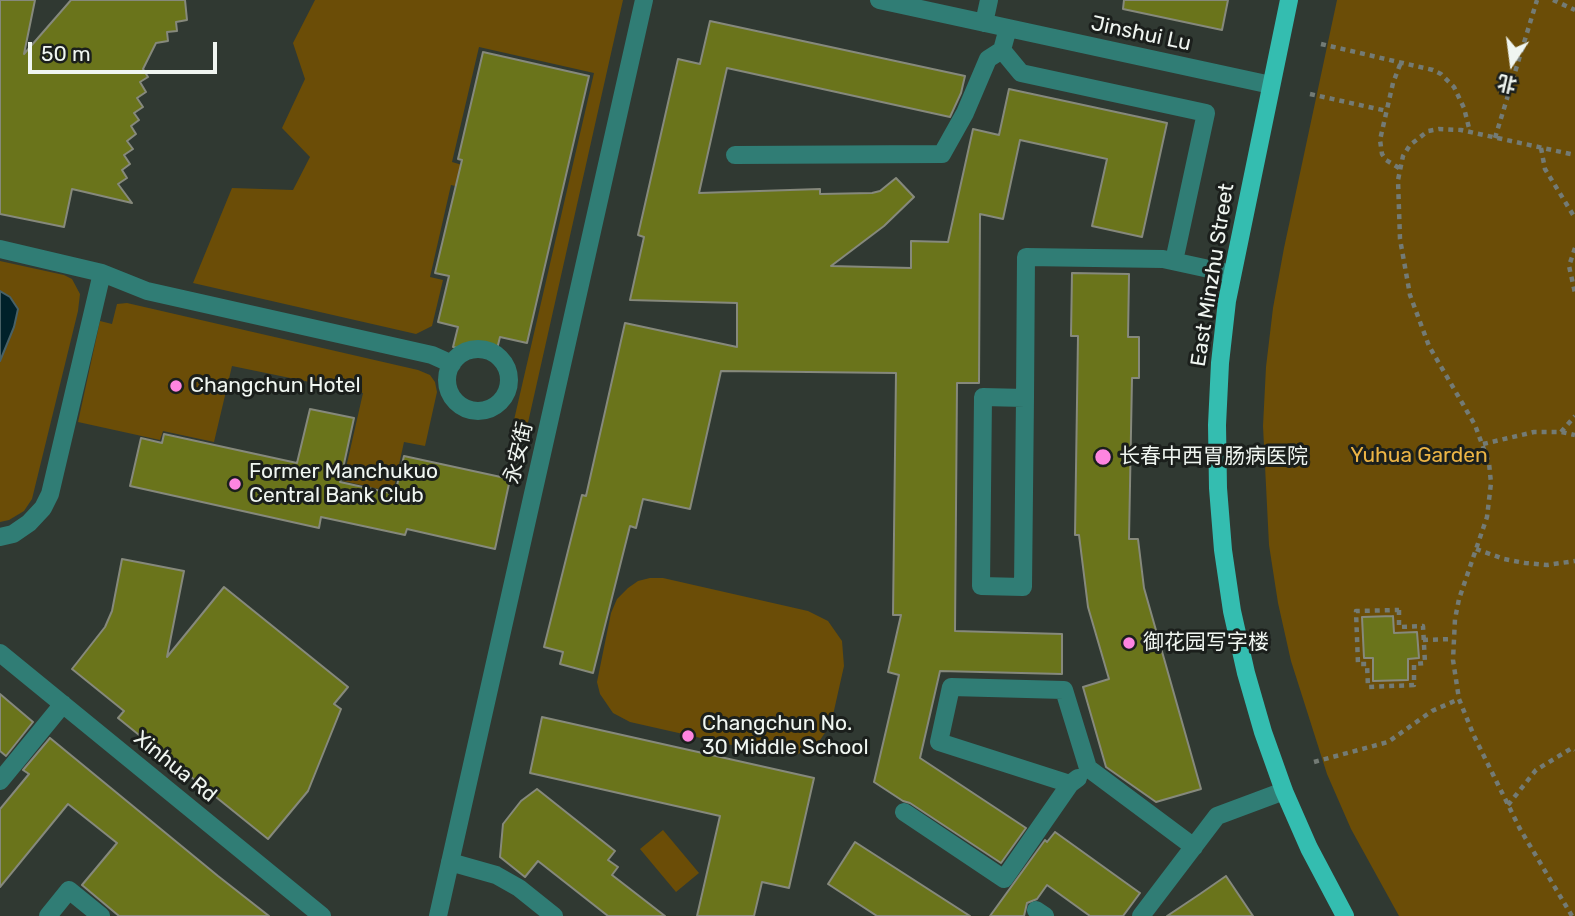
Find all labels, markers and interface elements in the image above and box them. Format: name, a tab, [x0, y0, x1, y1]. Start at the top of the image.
street label: Jinshui Lu	[1089, 11, 1193, 57]
scale bar	[32, 28, 220, 72]
north arrow	[1477, 28, 1547, 98]
text: 50 m	[41, 41, 91, 66]
text: 北	[1495, 71, 1519, 97]
street label: East Minzhu Street	[1186, 182, 1240, 368]
place label: Changchun Hotel	[190, 373, 361, 399]
marker: Changchun Hotel	[168, 378, 184, 394]
street label: 永安街	[500, 419, 538, 487]
park label: Yuhua Garden	[1350, 443, 1488, 469]
place label: 长春中西胃肠病医院	[1119, 444, 1308, 470]
marker: 长春中西胃肠病医院	[1093, 447, 1113, 467]
place label: Former Manchukuo Central Bank Club	[249, 459, 438, 509]
marker: Former Manchukuo Central Bank Club	[227, 476, 243, 492]
place label: 御花园写字楼	[1143, 630, 1269, 656]
marker: 御花园写字楼	[1121, 635, 1137, 651]
place label: Changchun No. 30 Middle School	[702, 711, 869, 761]
street label: Xinhua Rd	[128, 726, 222, 808]
marker: Changchun No. 30 Middle School	[680, 728, 696, 744]

